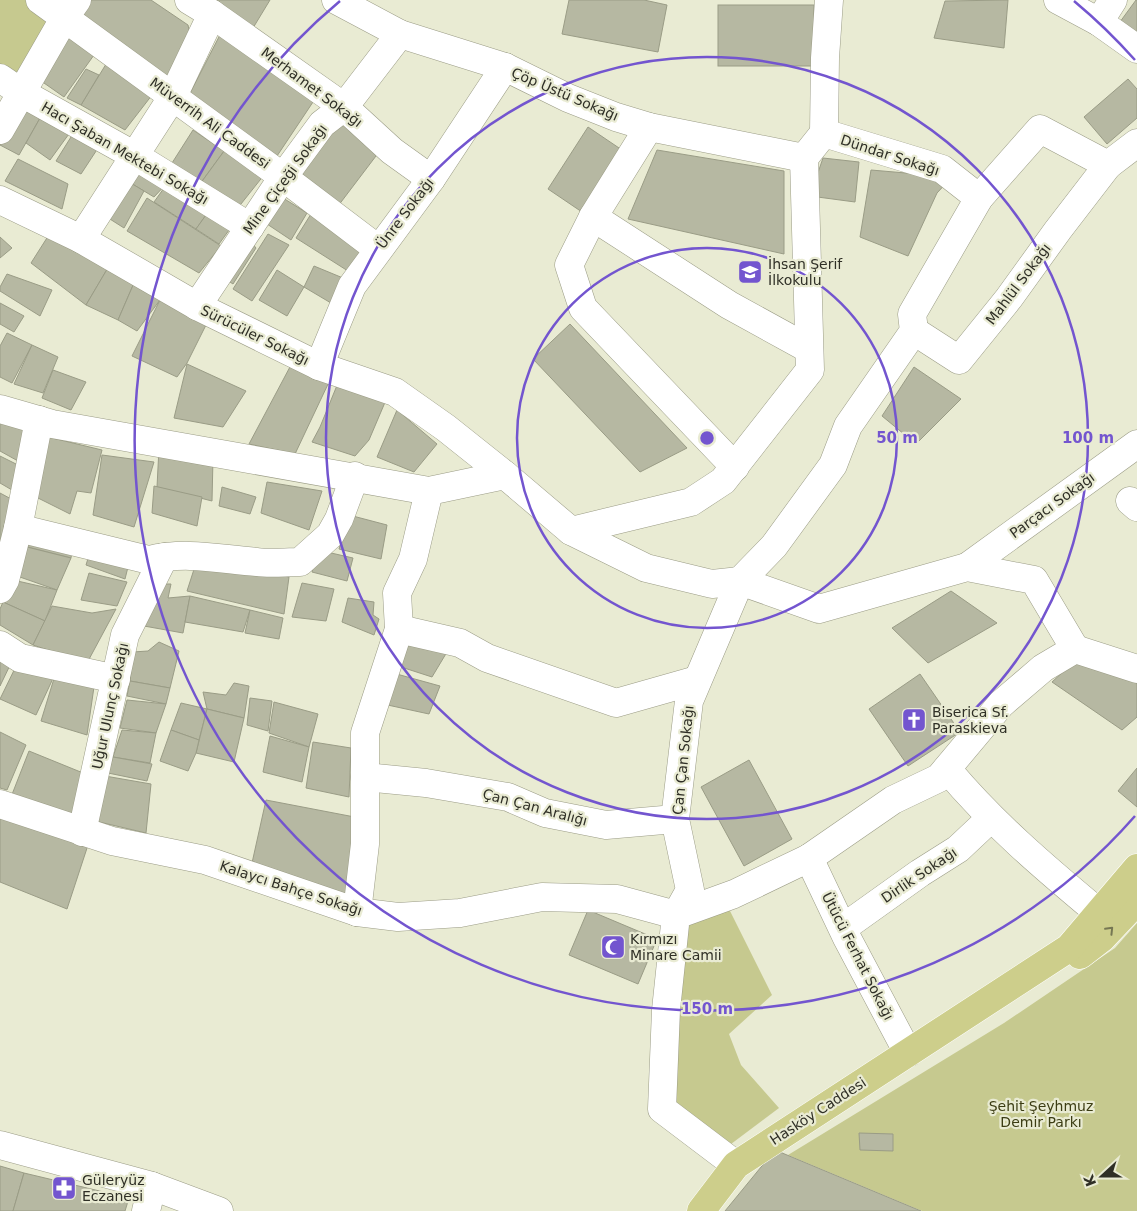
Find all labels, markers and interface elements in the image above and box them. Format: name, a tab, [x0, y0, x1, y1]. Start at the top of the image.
street label: Merhamet Sokağı	[258, 44, 366, 130]
street label: Çöp Üstü Sokağı	[509, 63, 621, 124]
street label: Müverrih Ali Caddesi	[147, 74, 273, 172]
street label: Hacı Şaban Mektebi Sokağı	[39, 99, 211, 207]
street label: Mine Çiçeği Sokağı	[240, 121, 330, 237]
street label: Dündar Sokağı	[839, 131, 941, 179]
street label: Ünre Sokağı	[372, 174, 437, 251]
street label: Mahlül Sokağı	[982, 240, 1054, 328]
place label: İhsan Şerif İlkokulu	[768, 255, 843, 288]
school or university icon: İhsan Şerif İlkokulu	[737, 259, 763, 285]
street label: Sürücüler Sokağı	[198, 302, 312, 368]
centre of rings	[698, 429, 716, 447]
text: 50 m	[876, 429, 918, 447]
text: 100 m	[1062, 429, 1114, 447]
street label: Parçacı Sokağı	[1007, 469, 1097, 541]
street label: Uğur Ulunç Sokağı	[89, 641, 131, 771]
street label: Çan Çan Sokağı	[669, 704, 697, 816]
place label: Biserica Sf. Paraskieva	[932, 704, 1009, 736]
church icon: Biserica Sf. Paraskieva	[901, 707, 927, 733]
street label: Çan Çan Aralığı	[481, 785, 589, 829]
street label: Dirlik Sokağı	[878, 844, 960, 906]
street label: Kalaycı Bahçe Sokağı	[218, 857, 364, 919]
street label: Ütücü Ferhat Sokağı	[819, 889, 898, 1022]
one-way arrow	[1104, 926, 1113, 935]
place label: Kırmızı Minare Camii	[630, 931, 722, 963]
mosque icon: Kırmızı Minare Camii	[600, 934, 626, 960]
text: 150 m	[681, 1000, 733, 1018]
street label: Hasköy Caddesi	[767, 1074, 869, 1148]
park label: Şehit Şeyhmuz Demir Parkı	[989, 1098, 1093, 1130]
north arrow	[1077, 1151, 1127, 1201]
place label: Güleryüz Eczanesi	[82, 1172, 145, 1204]
text: K	[1080, 1172, 1099, 1189]
pharmacy icon: Güleryüz Eczanesi	[51, 1175, 77, 1201]

